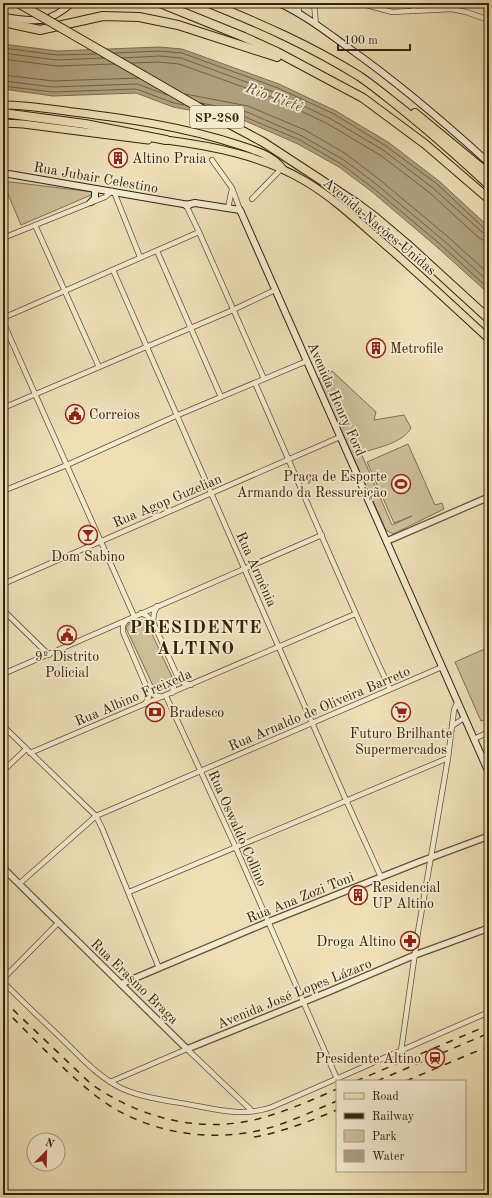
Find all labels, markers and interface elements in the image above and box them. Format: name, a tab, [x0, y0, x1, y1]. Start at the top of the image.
scale bar	[338, 26, 410, 52]
text: 100 m	[344, 35, 378, 47]
water label: Rio Tietê	[242, 81, 305, 116]
road number: SP-280	[190, 106, 244, 128]
building icon: Altino Praia	[107, 147, 129, 169]
place label: Altino Praia	[132, 152, 207, 166]
street label: Rua Jubair Celestino	[32, 160, 159, 196]
street label: Avenida Nações Unidas	[320, 176, 438, 278]
building icon: Metrofile	[365, 337, 387, 359]
street label: Avenida Henry Ford	[305, 340, 368, 458]
place label: Metrofile	[390, 342, 443, 356]
public building icon: Correios	[64, 403, 86, 425]
place label: Correios	[89, 408, 140, 422]
place label: Praça de Esporte Armando da Ressureição	[237, 470, 387, 500]
street label: Rua Agop Guzelian	[111, 471, 224, 530]
sports icon: Praça de Esporte Armando da Ressureição	[390, 473, 412, 495]
bar icon: Dom Sabino	[77, 524, 99, 546]
street label: Rua Armênia	[233, 530, 279, 609]
place label: Dom Sabino	[51, 550, 125, 564]
district label: PRESIDENTE ALTINO	[130, 619, 262, 658]
public building icon: 9º Distrito Policial	[56, 624, 78, 646]
place label: 9º Distrito Policial	[35, 650, 99, 680]
street label: Rua Arnaldo de Oliveira Barreto	[226, 664, 412, 754]
street label: Rua Albino Freixeda	[73, 667, 194, 729]
bank icon: Bradesco	[144, 701, 166, 723]
supermarket icon: Futuro Brilhante Supermercados	[390, 701, 412, 723]
place label: Bradesco	[169, 706, 224, 720]
place label: Futuro Brilhante Supermercados	[350, 727, 452, 757]
street label: Rua Oswaldo Collino	[205, 768, 269, 889]
street label: Rua Ana Zozi Toni	[245, 870, 356, 926]
place label: Residencial UP Altino	[372, 881, 440, 911]
building icon: Residencial UP Altino	[347, 884, 369, 906]
pharmacy icon: Droga Altino	[399, 930, 421, 952]
place label: Droga Altino	[316, 935, 396, 949]
street label: Rua Erasmo Braga	[88, 937, 181, 1027]
street label: Avenida José Lopes Lázaro	[215, 956, 374, 1031]
station icon: Presidente Altino	[424, 1047, 446, 1069]
place label: Presidente Altino	[315, 1052, 421, 1066]
legend	[336, 1080, 466, 1172]
text: Road	[372, 1091, 399, 1103]
text: Railway	[372, 1111, 415, 1123]
text: Park	[372, 1131, 397, 1143]
north arrow	[26, 1132, 66, 1172]
text: N	[43, 1137, 56, 1151]
text: Water	[372, 1151, 405, 1163]

